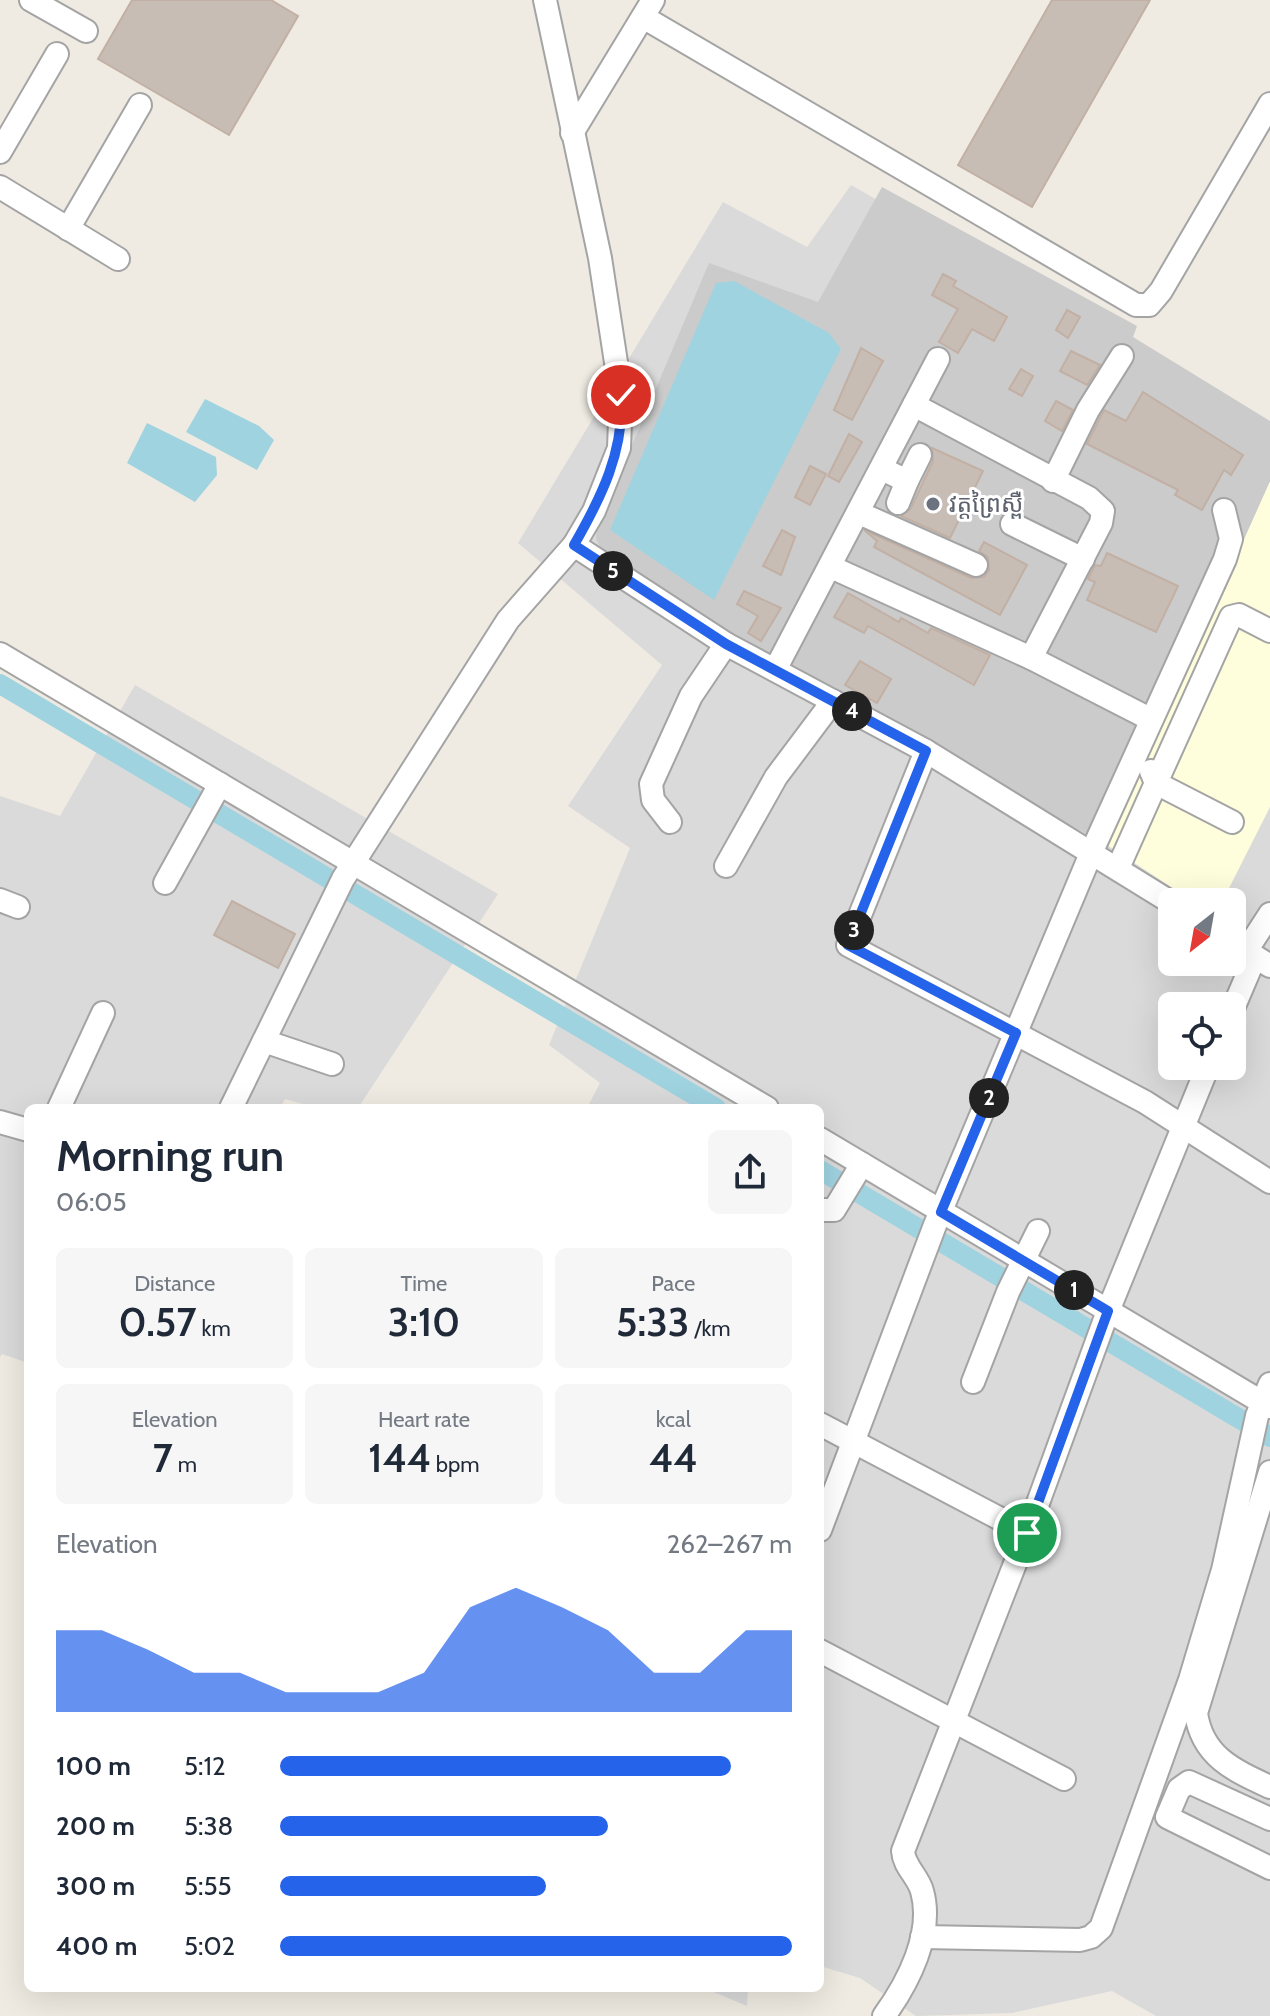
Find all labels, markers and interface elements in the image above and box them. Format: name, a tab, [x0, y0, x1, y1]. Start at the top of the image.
pin	[587, 361, 655, 429]
icon: check	[599, 373, 643, 417]
place label: វត្តព្រៃស្ពឺ	[949, 489, 1023, 519]
marker: វត្តព្រៃស្ពឺ	[924, 495, 942, 513]
pin: 5	[593, 551, 633, 591]
text: 5	[607, 557, 619, 584]
pin: 4	[832, 691, 872, 731]
text: 4	[845, 697, 859, 724]
north arrow	[1158, 888, 1246, 976]
map controls	[1158, 888, 1246, 1080]
pin: 3	[834, 910, 874, 950]
text: 3	[848, 916, 860, 943]
button: locate	[1158, 992, 1246, 1080]
pin: 2	[969, 1078, 1009, 1118]
text: 2	[983, 1084, 995, 1111]
text: Morning run	[56, 1129, 284, 1182]
button: share	[708, 1130, 792, 1214]
text: 06:05	[56, 1186, 127, 1218]
text: Distance	[134, 1270, 215, 1297]
text: Time	[401, 1270, 447, 1297]
text: Pace	[651, 1270, 695, 1297]
pin: 1	[1054, 1270, 1094, 1310]
text: 1	[1070, 1276, 1078, 1303]
text: 0.57	[119, 1297, 197, 1346]
text: 3:10	[388, 1297, 460, 1346]
text: 5:33	[616, 1297, 689, 1346]
text: km	[197, 1315, 231, 1342]
text: /km	[689, 1315, 731, 1342]
text: Elevation	[132, 1406, 218, 1433]
text: Heart rate	[378, 1406, 470, 1433]
text: kcal	[656, 1406, 691, 1433]
text: 7	[152, 1433, 173, 1482]
text: 144	[368, 1433, 431, 1482]
text: 44	[649, 1433, 698, 1482]
text: m	[173, 1451, 197, 1478]
text: bpm	[431, 1451, 480, 1478]
pin	[993, 1499, 1061, 1567]
icon: arrive	[1005, 1511, 1049, 1555]
text: Elevation	[56, 1528, 158, 1560]
text: 262–267 m	[667, 1528, 792, 1560]
text: 100 m	[56, 1750, 131, 1782]
text: 5:12	[184, 1750, 226, 1782]
text: 200 m	[56, 1810, 135, 1842]
text: 5:38	[184, 1810, 233, 1842]
text: 300 m	[56, 1870, 135, 1902]
text: 5:55	[184, 1870, 232, 1902]
text: 400 m	[56, 1930, 137, 1962]
text: 5:02	[184, 1930, 235, 1962]

